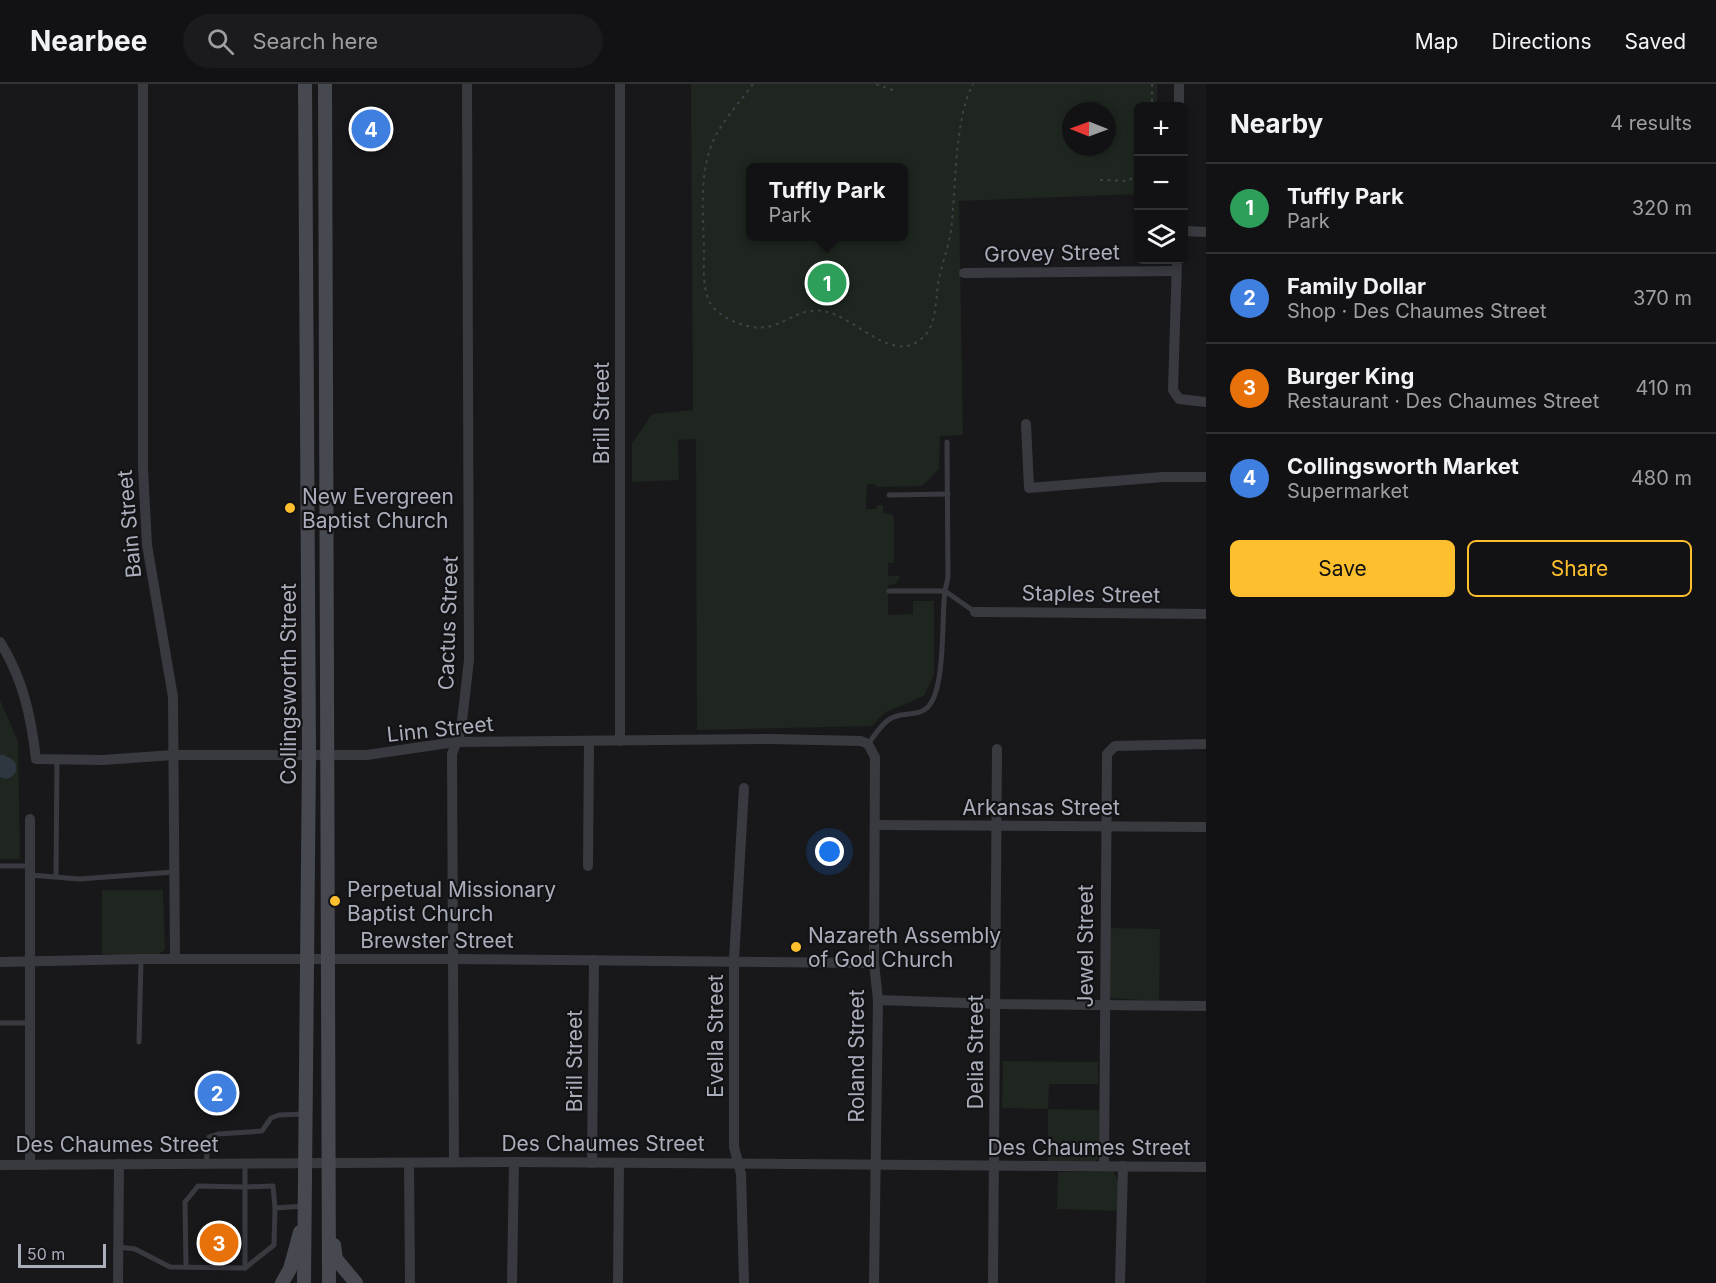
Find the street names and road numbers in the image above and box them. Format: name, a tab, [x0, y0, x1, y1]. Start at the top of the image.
street label: Grovey Street	[984, 239, 1120, 267]
street label: Brill Street	[589, 362, 614, 464]
street label: Bain Street	[112, 469, 146, 579]
street label: Cactus Street	[433, 555, 463, 691]
street label: Staples Street	[1021, 580, 1161, 608]
street label: Collingsworth Street	[276, 583, 301, 785]
street label: Linn Street	[386, 711, 495, 747]
street label: Arkansas Street	[962, 795, 1120, 820]
street label: Jewel Street	[1073, 884, 1098, 1008]
street label: Brewster Street	[360, 928, 514, 953]
street label: Evella Street	[703, 974, 728, 1098]
street label: Roland Street	[844, 989, 869, 1123]
street label: Delia Street	[963, 995, 988, 1109]
street label: Brill Street	[562, 1010, 587, 1112]
street label: Des Chaumes Street	[501, 1131, 705, 1156]
street label: Des Chaumes Street	[15, 1132, 219, 1157]
street label: Des Chaumes Street	[987, 1135, 1191, 1160]

